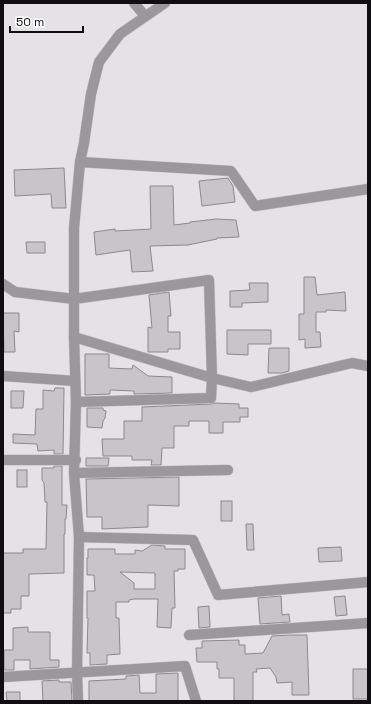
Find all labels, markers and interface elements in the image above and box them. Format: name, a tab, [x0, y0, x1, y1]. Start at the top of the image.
scale bar	[10, 8, 83, 34]
text: 50 m	[16, 14, 44, 30]

